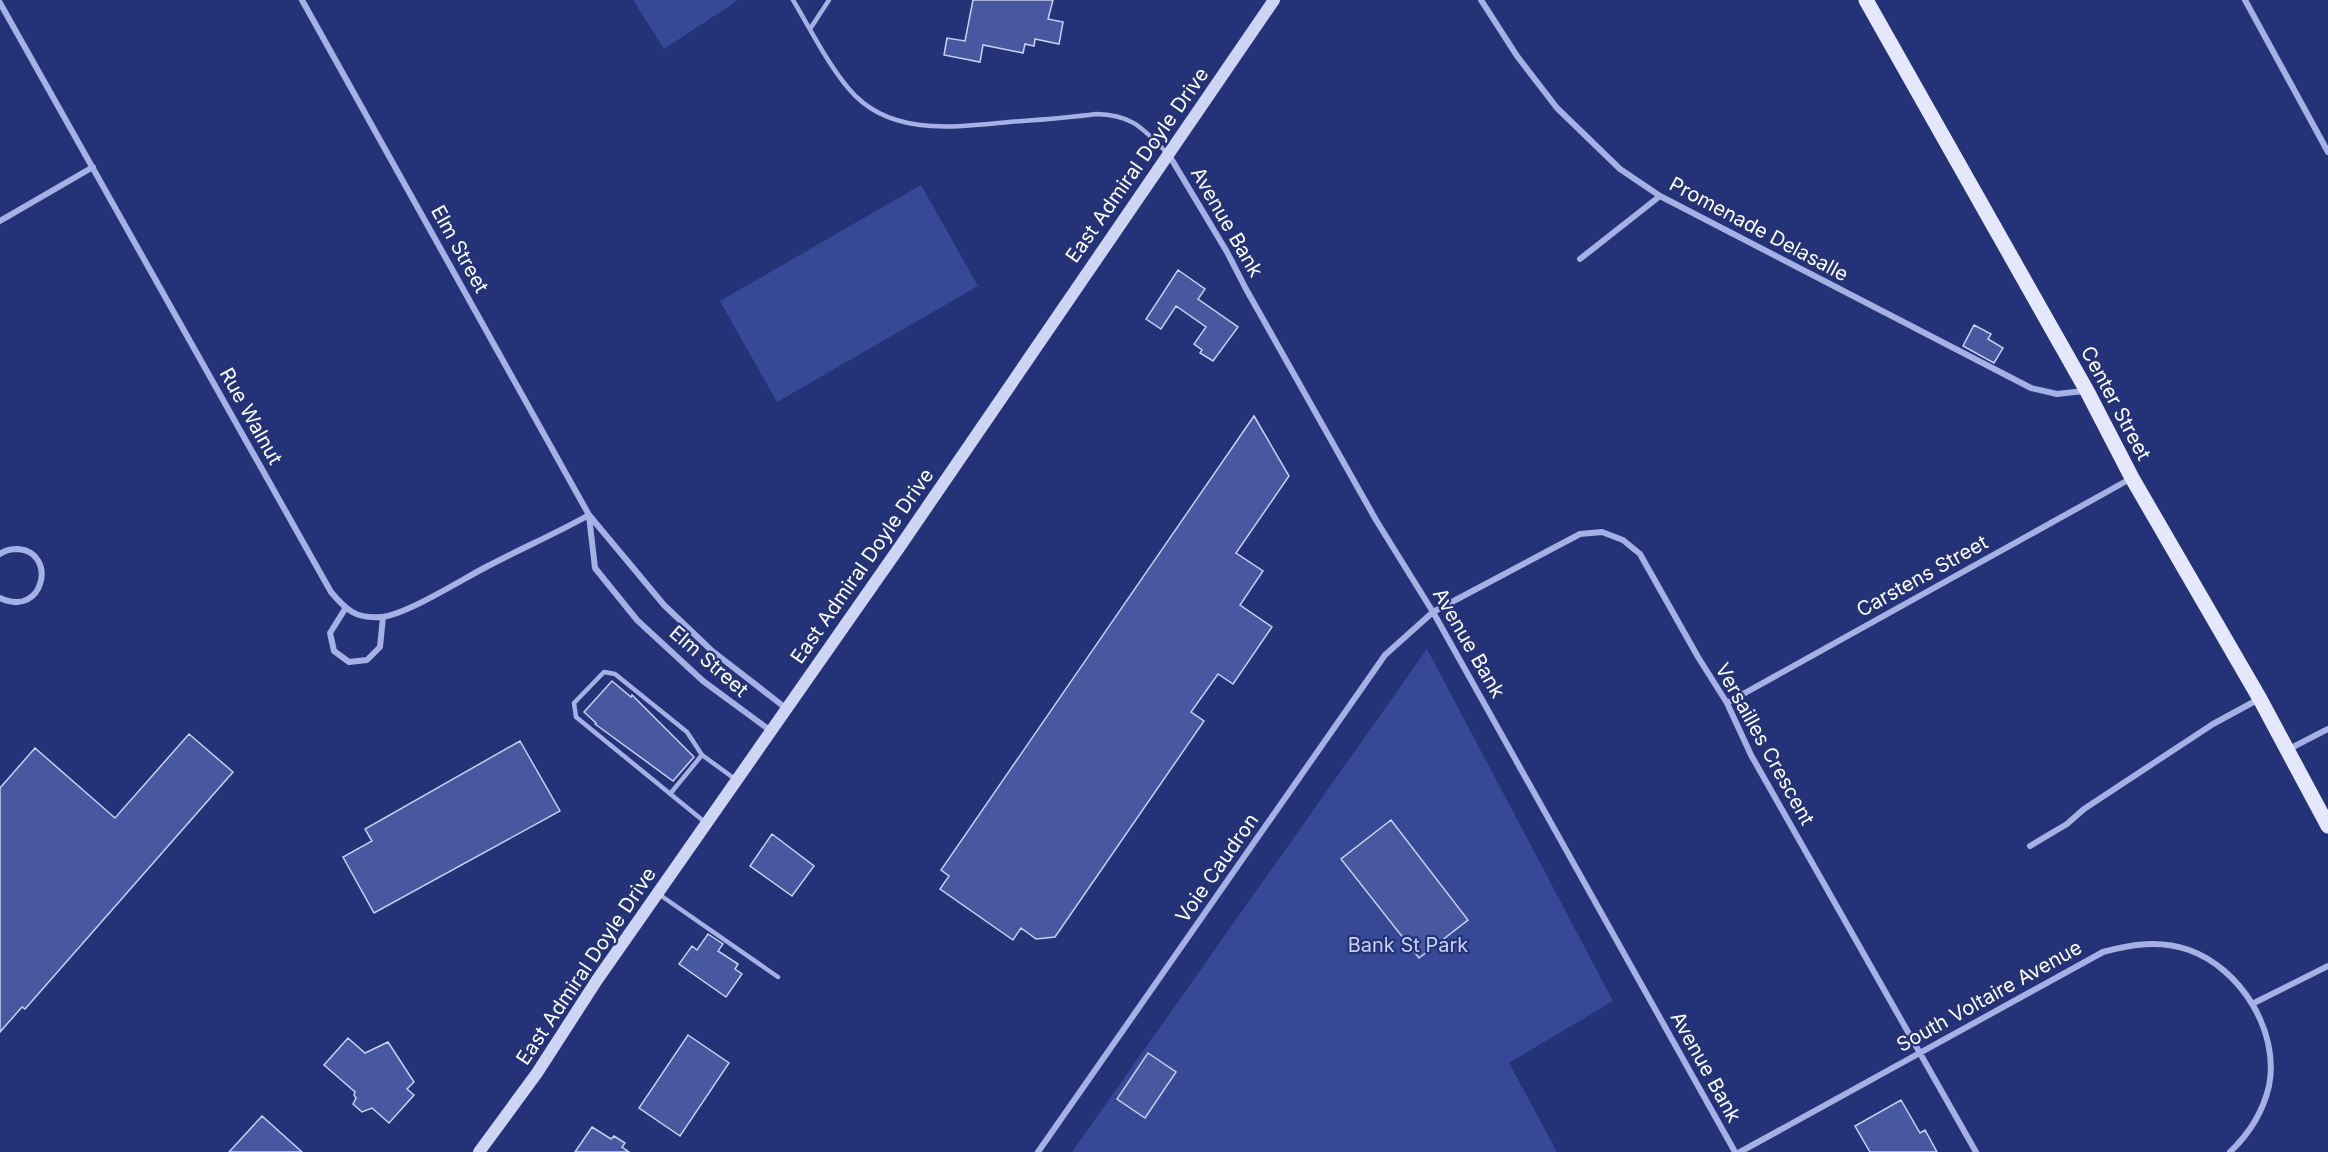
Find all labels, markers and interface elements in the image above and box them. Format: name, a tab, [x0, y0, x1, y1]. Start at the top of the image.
street label: East Admiral Doyle Drive	[1060, 63, 1214, 267]
street label: Avenue Bank	[1186, 163, 1268, 281]
street label: Promenade Delasalle	[1665, 172, 1853, 286]
street label: Elm Street	[426, 201, 494, 297]
street label: Center Street	[2076, 342, 2156, 465]
street label: Rue Walnut	[215, 363, 288, 469]
street label: East Admiral Doyle Drive	[785, 464, 939, 668]
street label: Carstens Street	[1852, 530, 1992, 622]
street label: Avenue Bank	[1428, 584, 1510, 702]
street label: Elm Street	[665, 620, 754, 702]
street label: Versailles Crescent	[1710, 659, 1820, 830]
street label: Voie Caudron	[1171, 809, 1263, 927]
street label: East Admiral Doyle Drive	[511, 863, 661, 1069]
park label: Bank St Park	[1348, 933, 1468, 957]
street label: South Voltaire Avenue	[1892, 935, 2086, 1057]
street label: Avenue Bank	[1666, 1007, 1746, 1127]

